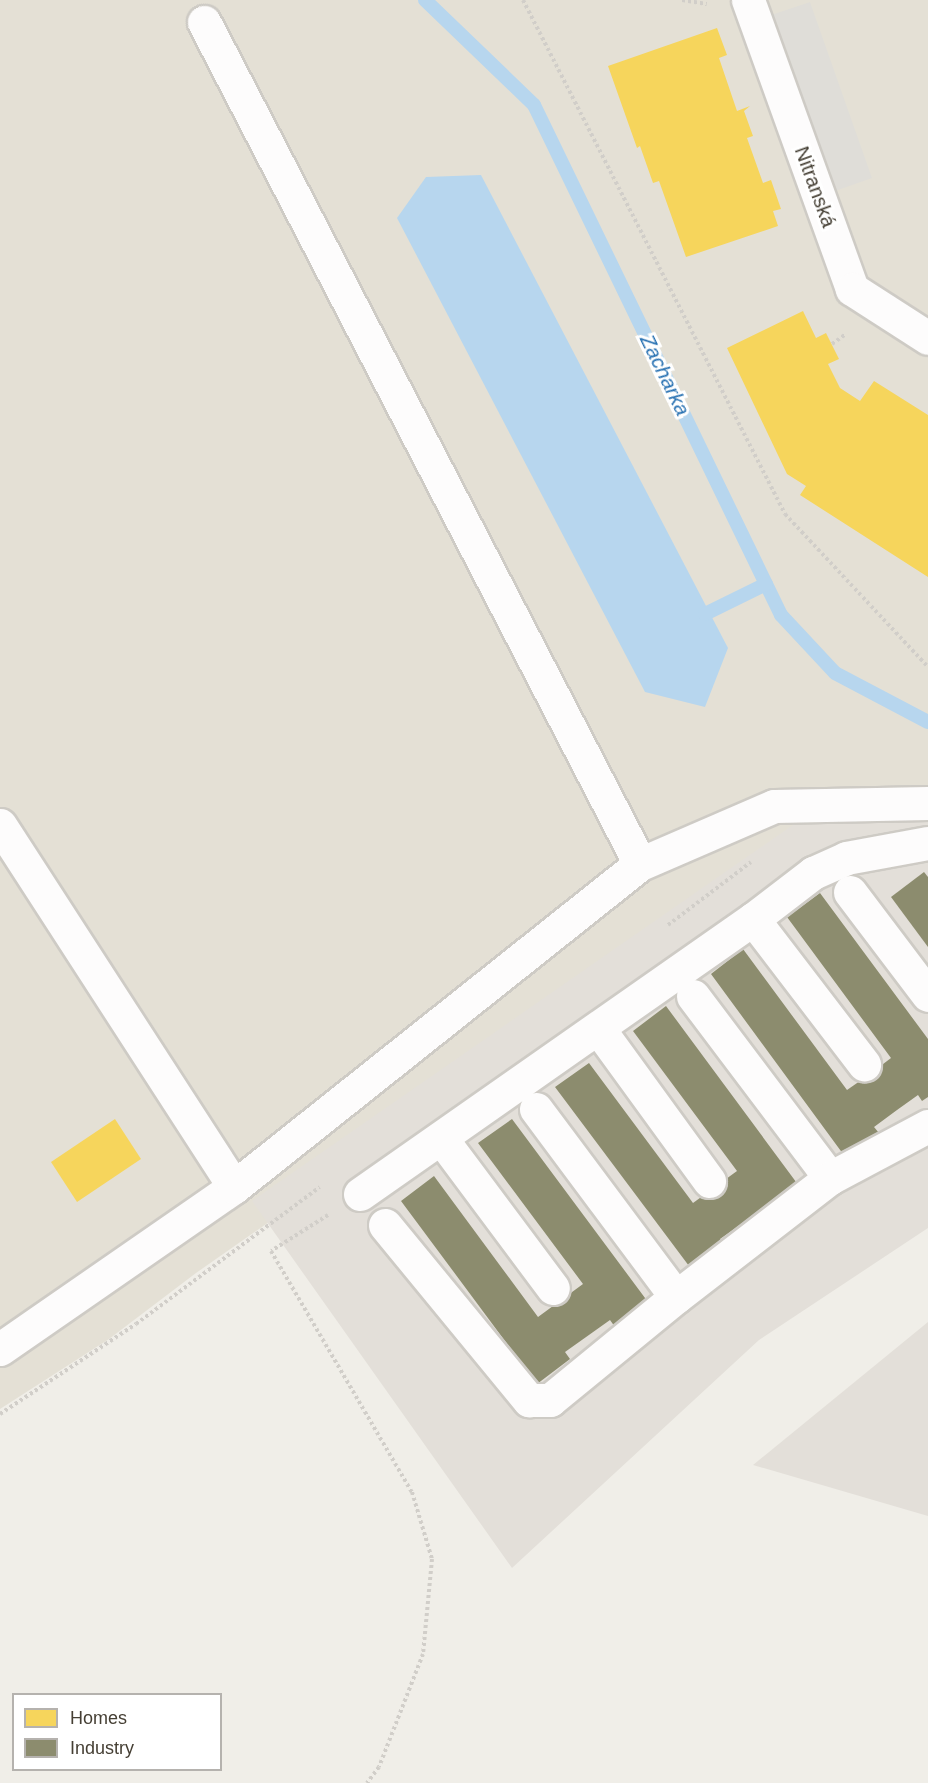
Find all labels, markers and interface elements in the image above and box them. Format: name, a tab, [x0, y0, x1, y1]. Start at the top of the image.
street label: Nitranská	[789, 143, 841, 231]
water label: Zacharka	[634, 330, 696, 420]
legend	[12, 1693, 222, 1771]
text: Homes	[70, 1708, 127, 1728]
text: Industry	[70, 1738, 134, 1758]

